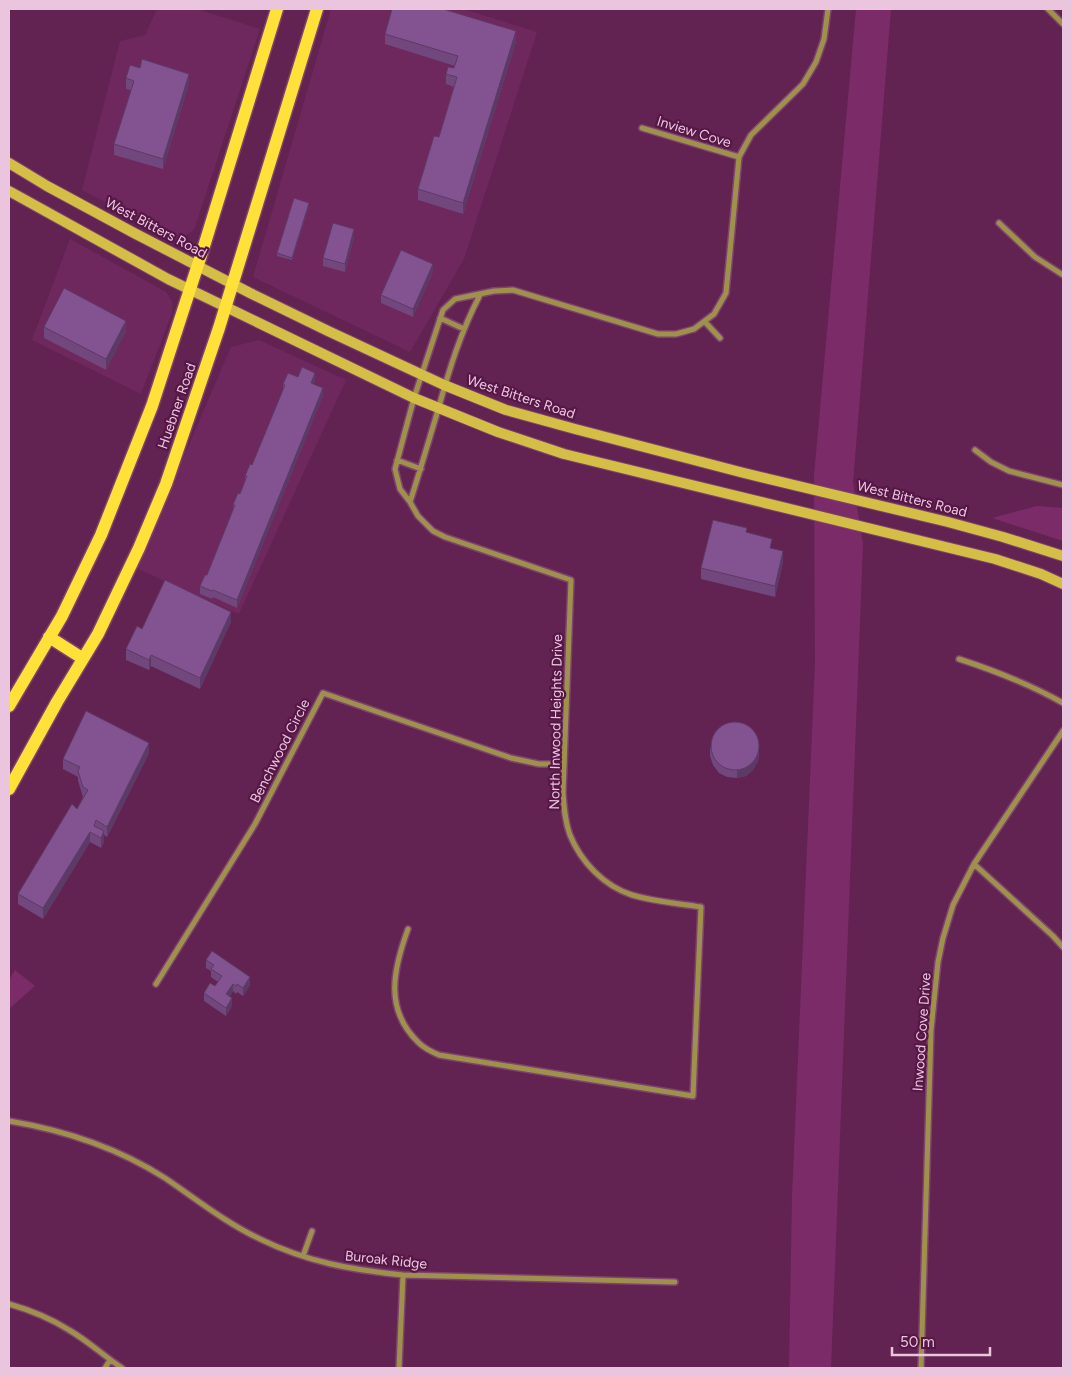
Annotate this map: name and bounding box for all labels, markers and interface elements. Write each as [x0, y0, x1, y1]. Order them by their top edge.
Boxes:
street label: Inview Cove [655, 113, 733, 151]
street label: West Bitters Road [102, 194, 210, 262]
street label: Huebner Road [154, 361, 200, 451]
street label: West Bitters Road [465, 371, 577, 423]
street label: West Bitters Road [855, 477, 969, 521]
street label: North Inwood Heights Drive [546, 634, 566, 810]
street label: Benchwood Circle [246, 696, 314, 806]
street label: Inwood Cove Drive [909, 972, 935, 1092]
street label: Buroak Ridge [344, 1247, 428, 1273]
scale bar [892, 1324, 990, 1356]
text: 50 m [900, 1333, 935, 1351]

